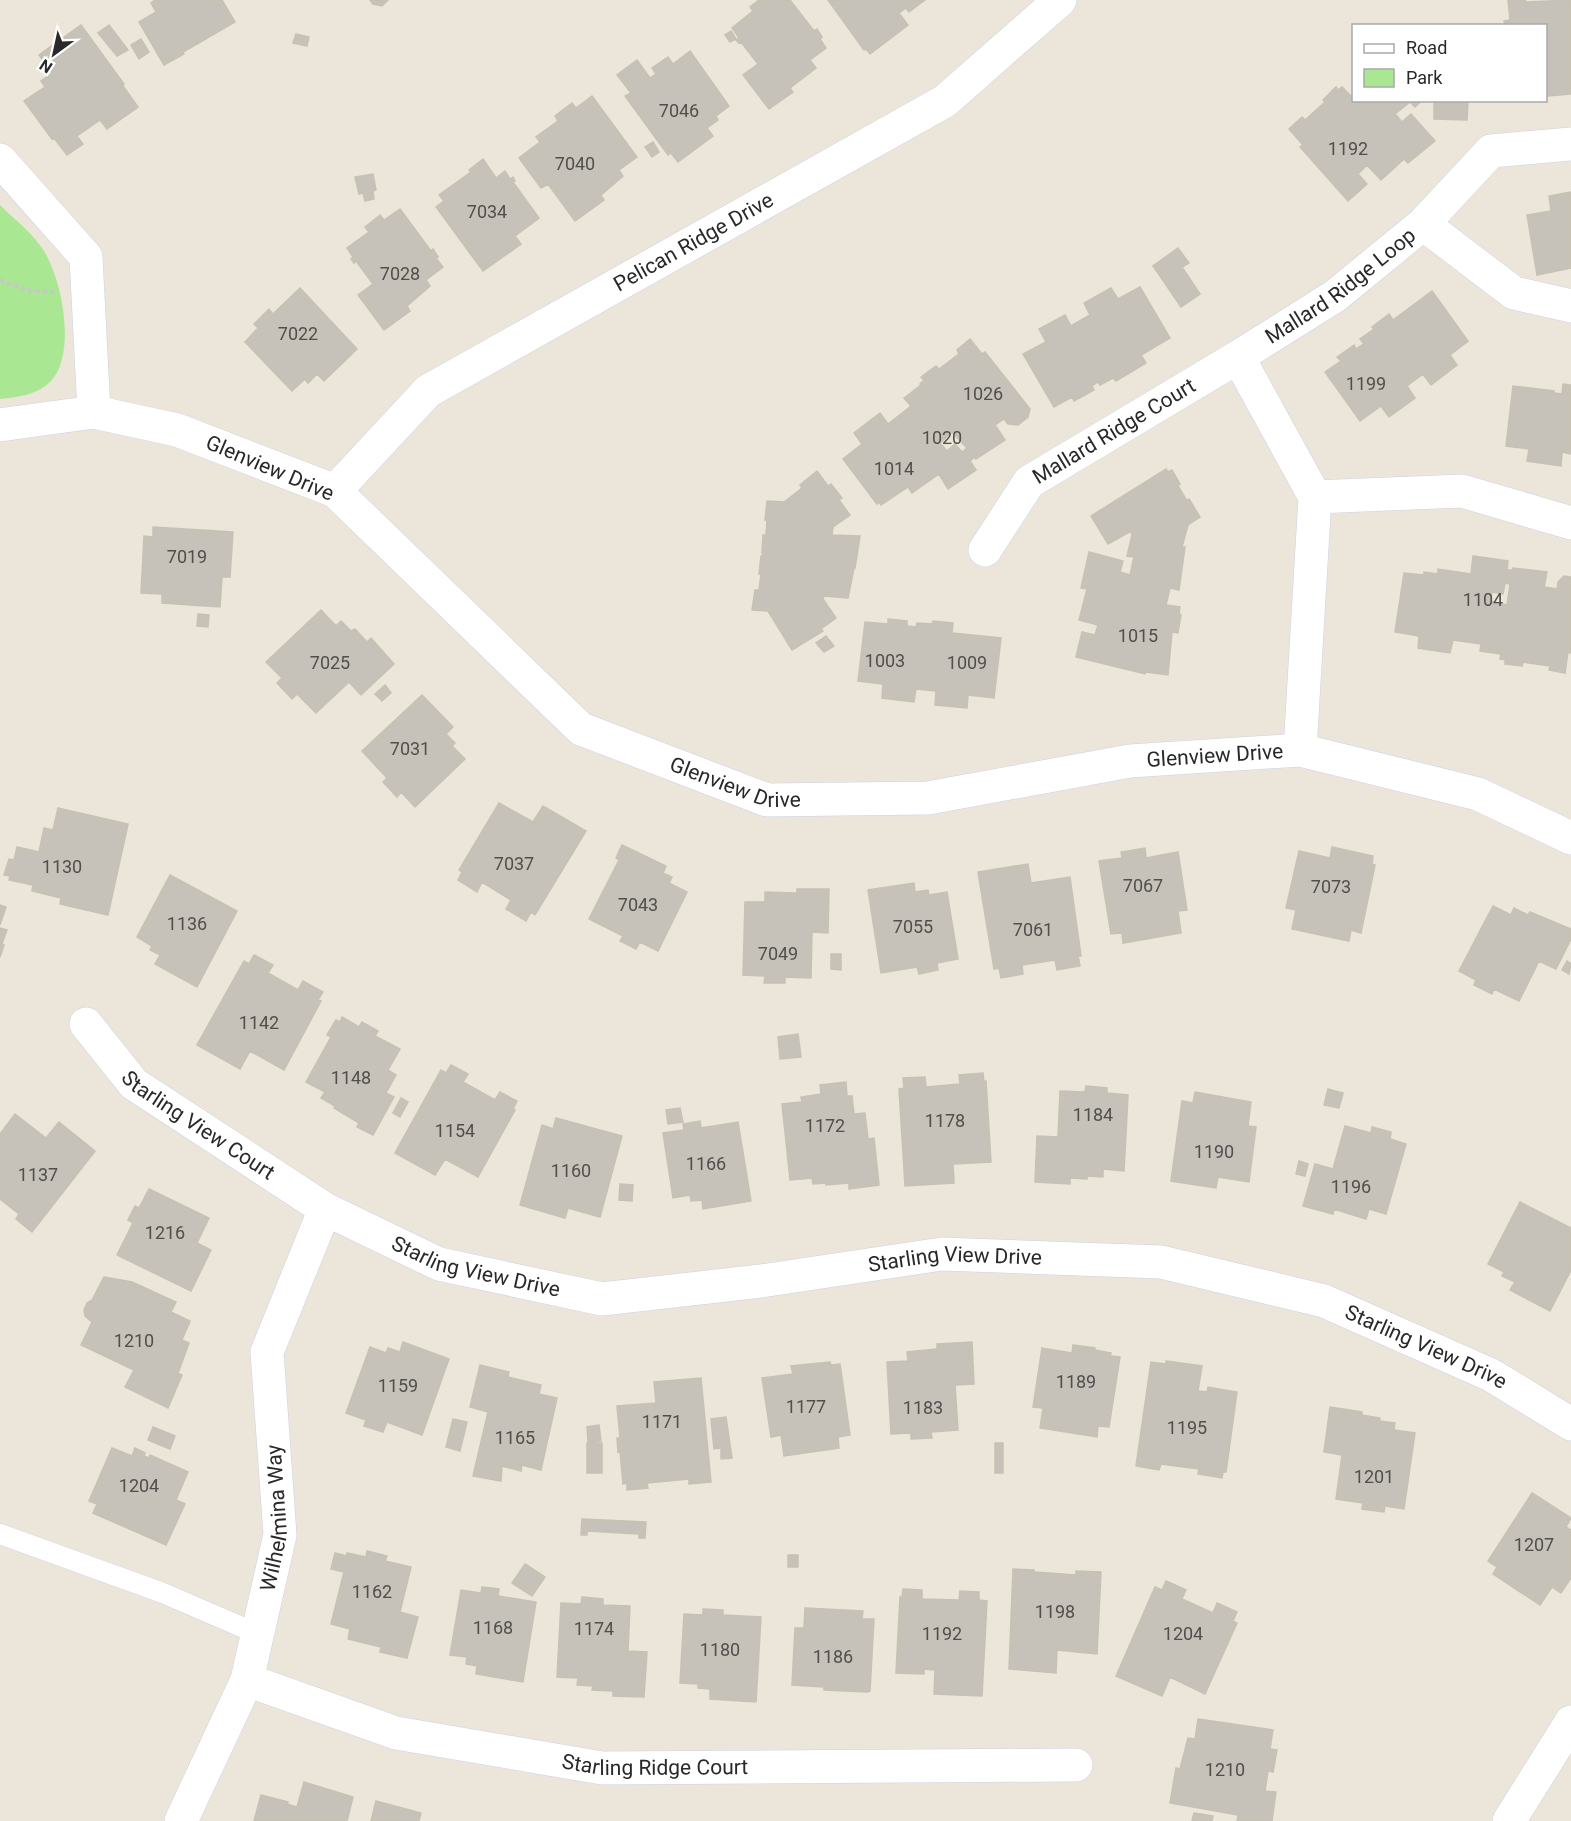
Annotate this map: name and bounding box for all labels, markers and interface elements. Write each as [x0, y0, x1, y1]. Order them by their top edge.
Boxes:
north arrow [24, 24, 84, 84]
legend [1352, 24, 1547, 102]
text: Road [1406, 37, 1447, 58]
text: N [36, 55, 56, 77]
text: Park [1406, 67, 1443, 88]
house number: 7046 [659, 100, 699, 121]
house number: 1192 [1328, 138, 1368, 159]
house number: 7040 [555, 153, 595, 174]
street label: Pelican Ridge Drive [610, 188, 777, 296]
house number: 7034 [467, 201, 507, 222]
street label: Mallard Ridge Loop [1261, 223, 1420, 349]
house number: 7028 [380, 263, 420, 284]
house number: 7022 [278, 323, 318, 344]
street label: Mallard Ridge Court [1028, 373, 1200, 489]
house number: 1199 [1346, 373, 1386, 394]
house number: 1026 [963, 383, 1003, 404]
house number: 1020 [922, 427, 962, 448]
street label: Glenview Drive [202, 430, 338, 506]
house number: 1014 [874, 458, 914, 479]
house number: 7019 [167, 546, 207, 567]
house number: 1104 [1463, 589, 1503, 610]
house number: 1015 [1118, 625, 1158, 646]
house number: 1003 [865, 650, 905, 671]
house number: 7025 [310, 652, 350, 673]
house number: 1009 [947, 652, 987, 673]
house number: 7031 [390, 738, 430, 759]
street label: Glenview Drive [1146, 739, 1284, 772]
street label: Glenview Drive [667, 752, 801, 812]
house number: 7037 [494, 853, 534, 874]
house number: 1130 [42, 856, 82, 877]
house number: 7067 [1123, 875, 1163, 896]
house number: 7073 [1311, 876, 1351, 897]
house number: 7043 [618, 894, 658, 915]
house number: 1136 [167, 913, 207, 934]
house number: 7055 [893, 916, 933, 937]
house number: 7061 [1013, 919, 1053, 940]
house number: 7049 [758, 943, 798, 964]
house number: 1142 [239, 1012, 279, 1033]
street label: Starling View Court [116, 1066, 279, 1185]
house number: 1148 [331, 1067, 371, 1088]
house number: 1184 [1073, 1104, 1113, 1125]
house number: 1178 [925, 1110, 965, 1131]
house number: 1172 [805, 1115, 845, 1136]
house number: 1154 [435, 1120, 475, 1141]
house number: 1190 [1194, 1141, 1234, 1162]
house number: 1166 [686, 1153, 726, 1174]
house number: 1160 [551, 1160, 591, 1181]
house number: 1137 [18, 1164, 58, 1185]
house number: 1196 [1331, 1176, 1371, 1197]
house number: 1216 [145, 1222, 185, 1243]
street label: Starling View Drive [388, 1231, 562, 1302]
street label: Starling View Drive [866, 1242, 1042, 1277]
street label: Starling View Drive [1342, 1300, 1511, 1394]
house number: 1210 [114, 1330, 154, 1351]
house number: 1189 [1056, 1371, 1096, 1392]
house number: 1159 [378, 1375, 418, 1396]
house number: 1177 [786, 1396, 826, 1417]
house number: 1183 [903, 1397, 943, 1418]
house number: 1171 [642, 1411, 682, 1432]
house number: 1195 [1167, 1417, 1207, 1438]
house number: 1165 [495, 1427, 535, 1448]
street label: Wilhelmina Way [256, 1444, 292, 1594]
house number: 1201 [1354, 1466, 1394, 1487]
house number: 1204 [119, 1475, 159, 1496]
house number: 1207 [1514, 1534, 1554, 1555]
house number: 1162 [352, 1581, 392, 1602]
house number: 1198 [1035, 1601, 1075, 1622]
house number: 1168 [473, 1617, 513, 1638]
house number: 1174 [574, 1618, 614, 1639]
house number: 1192 [922, 1623, 962, 1644]
house number: 1204 [1163, 1623, 1203, 1644]
house number: 1180 [700, 1639, 740, 1660]
house number: 1186 [813, 1646, 853, 1667]
street label: Starling Ridge Court [560, 1749, 748, 1780]
house number: 1210 [1205, 1759, 1245, 1780]

